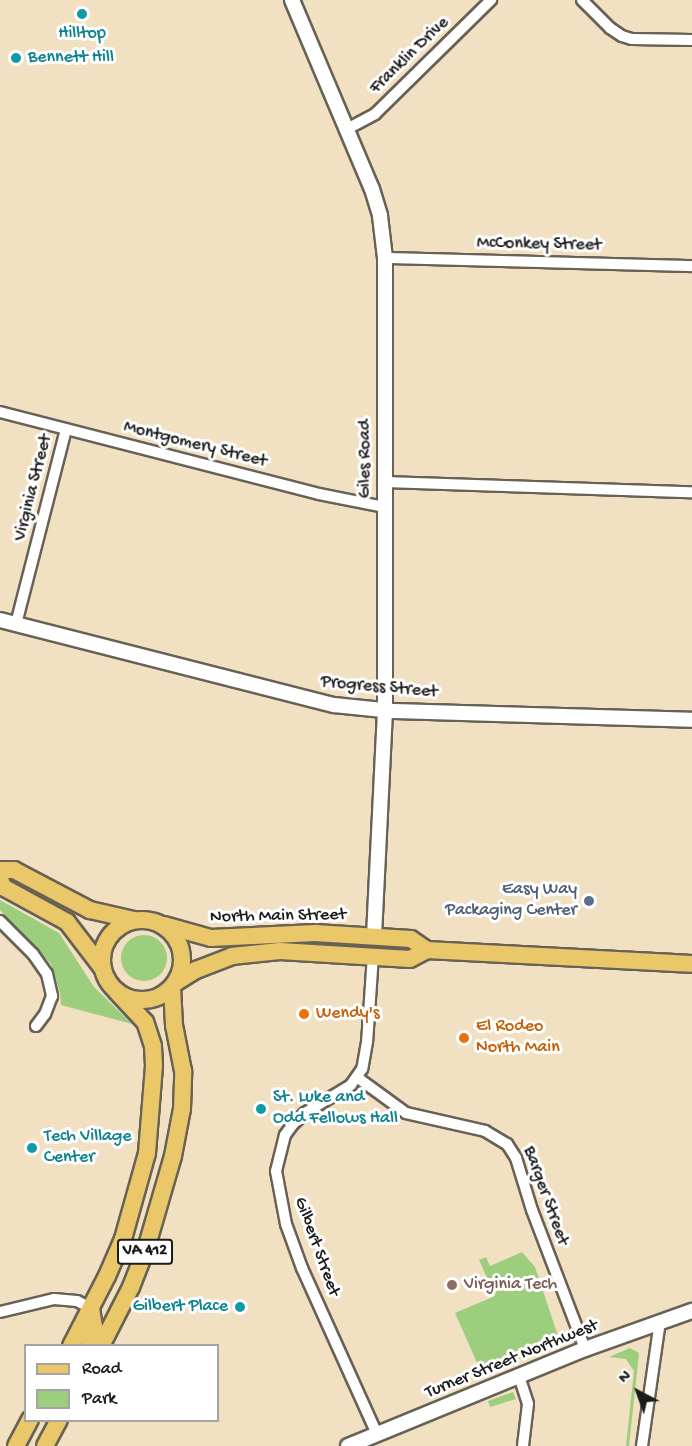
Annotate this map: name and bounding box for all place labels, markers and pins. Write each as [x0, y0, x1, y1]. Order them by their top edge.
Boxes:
marker: Hilltop [75, 7, 89, 21]
place label: Hilltop [58, 23, 106, 45]
place label: Bennett Hill [28, 47, 114, 69]
marker: Bennett Hill [9, 51, 23, 65]
place label: Easy Way Packaging Center [445, 880, 577, 922]
marker: Easy Way Packaging Center [582, 894, 596, 908]
place label: Wendy's [316, 1003, 380, 1025]
marker: Wendy's [297, 1007, 311, 1021]
place label: El Rodeo North Main [476, 1017, 560, 1060]
marker: El Rodeo North Main [457, 1031, 471, 1045]
place label: St. Luke and Odd Fellows Hall [273, 1088, 398, 1130]
marker: St. Luke and Odd Fellows Hall [254, 1102, 268, 1116]
place label: Tech Village Center [44, 1127, 132, 1170]
marker: Tech Village Center [25, 1141, 39, 1155]
place label: Virginia Tech [464, 1274, 557, 1296]
marker: Virginia Tech [445, 1278, 459, 1292]
place label: Gilbert Place [133, 1296, 228, 1318]
marker: Gilbert Place [233, 1300, 247, 1314]

